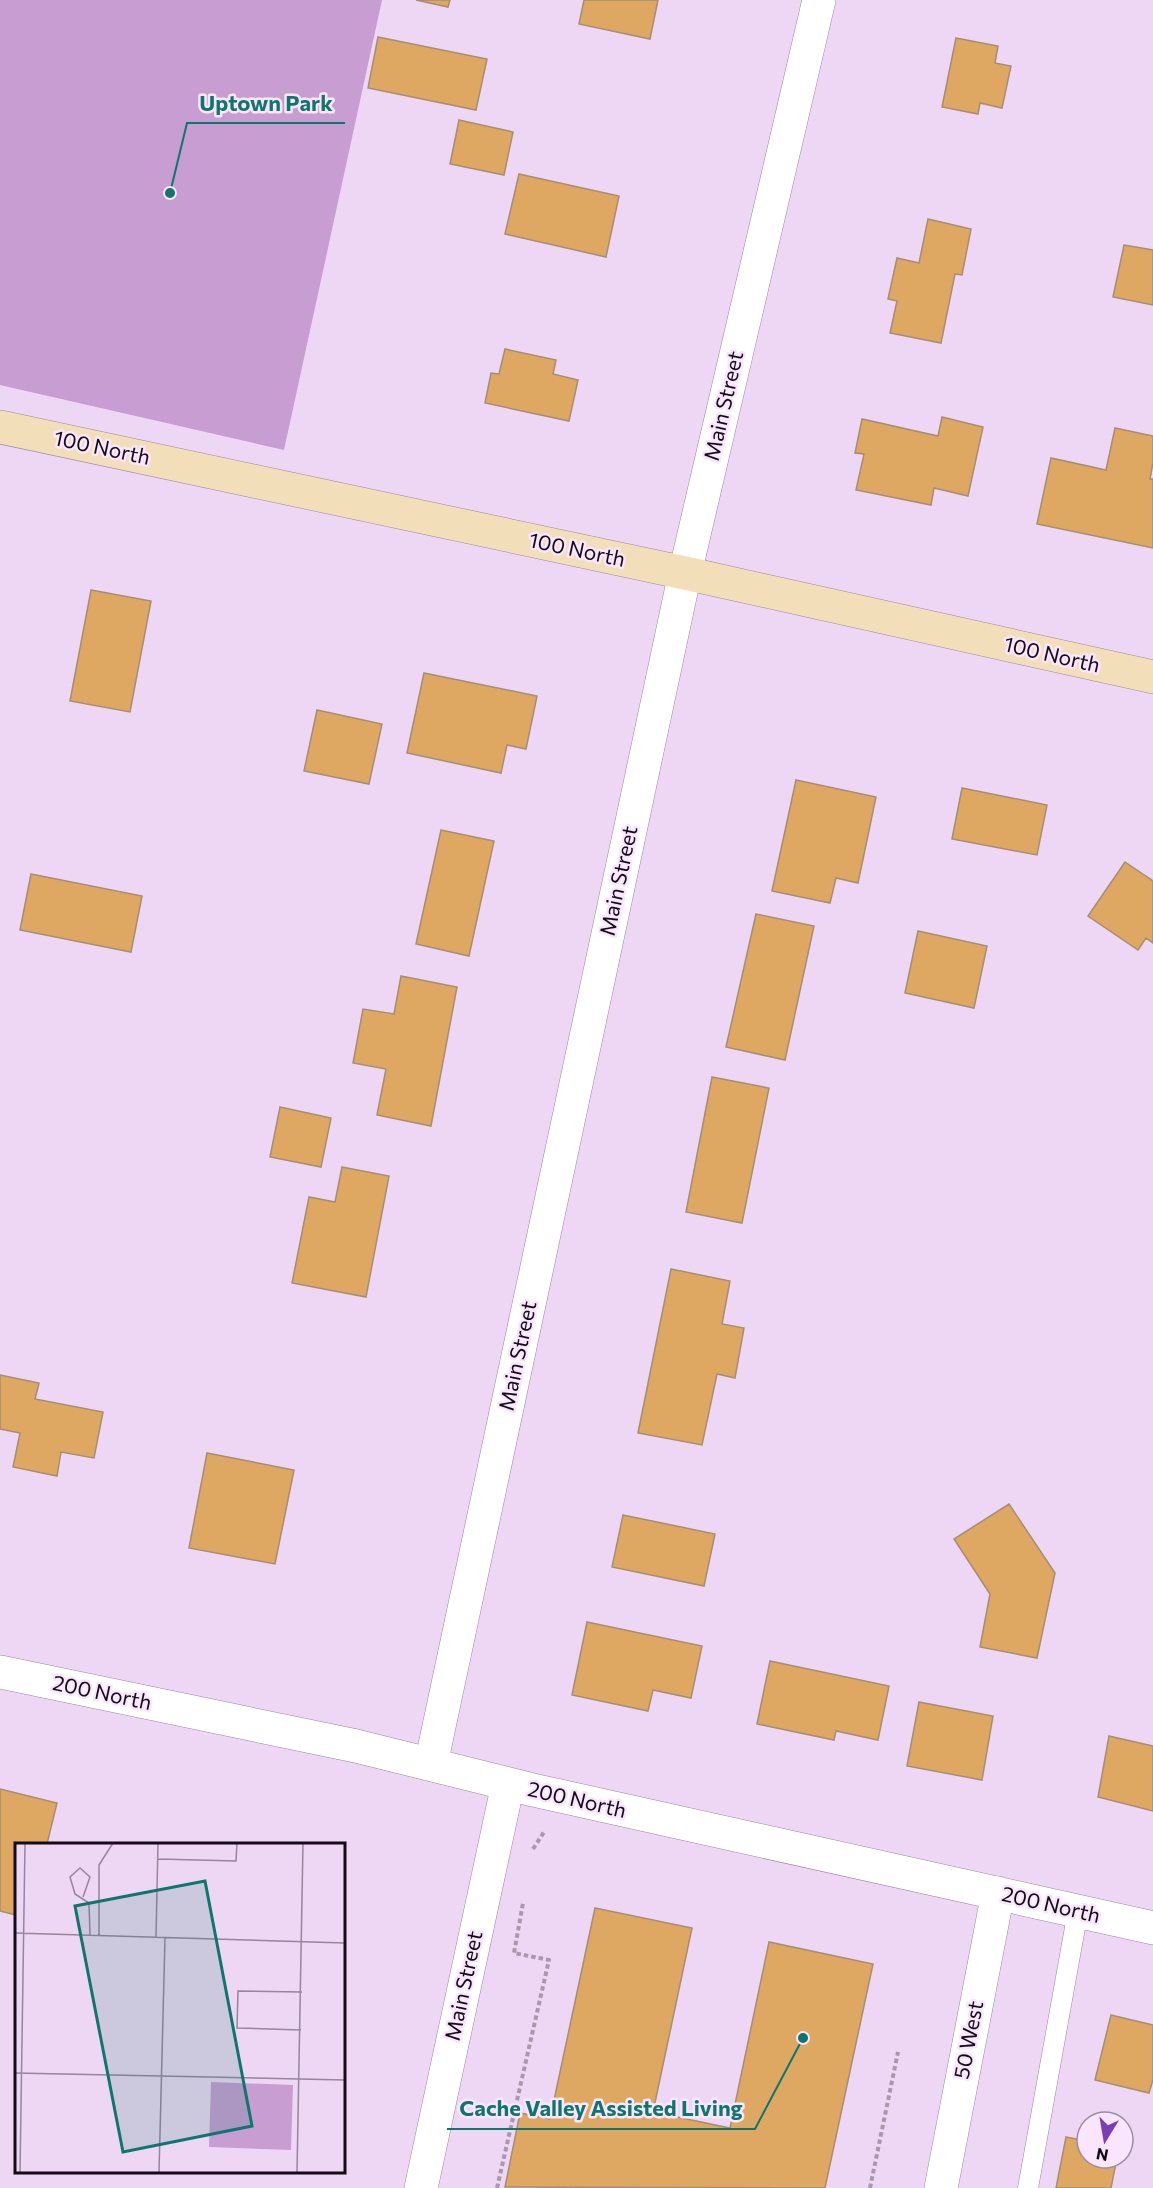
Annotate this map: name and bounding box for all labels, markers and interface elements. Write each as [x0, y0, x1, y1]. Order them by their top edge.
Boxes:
callout: Uptown Park [187, 83, 345, 123]
text: Uptown Park [199, 89, 333, 116]
street label: Main Street [698, 348, 747, 463]
street label: 100 North [52, 424, 153, 469]
street label: 100 North [527, 526, 628, 571]
street label: 100 North [1002, 630, 1103, 677]
street label: Main Street [594, 823, 641, 938]
street label: Main Street [493, 1298, 540, 1413]
street label: 200 North [51, 1669, 154, 1714]
street label: 200 North [526, 1775, 629, 1822]
inset map [15, 1843, 345, 2173]
street label: 200 North [1000, 1880, 1103, 1927]
street label: Main Street [439, 1928, 486, 2043]
street label: 50 West [948, 1999, 987, 2081]
callout: Cache Valley Assisted Living [447, 2089, 755, 2129]
text: Cache Valley Assisted Living [459, 2094, 743, 2121]
north arrow [1075, 2110, 1135, 2170]
text: N [1094, 2145, 1110, 2166]

